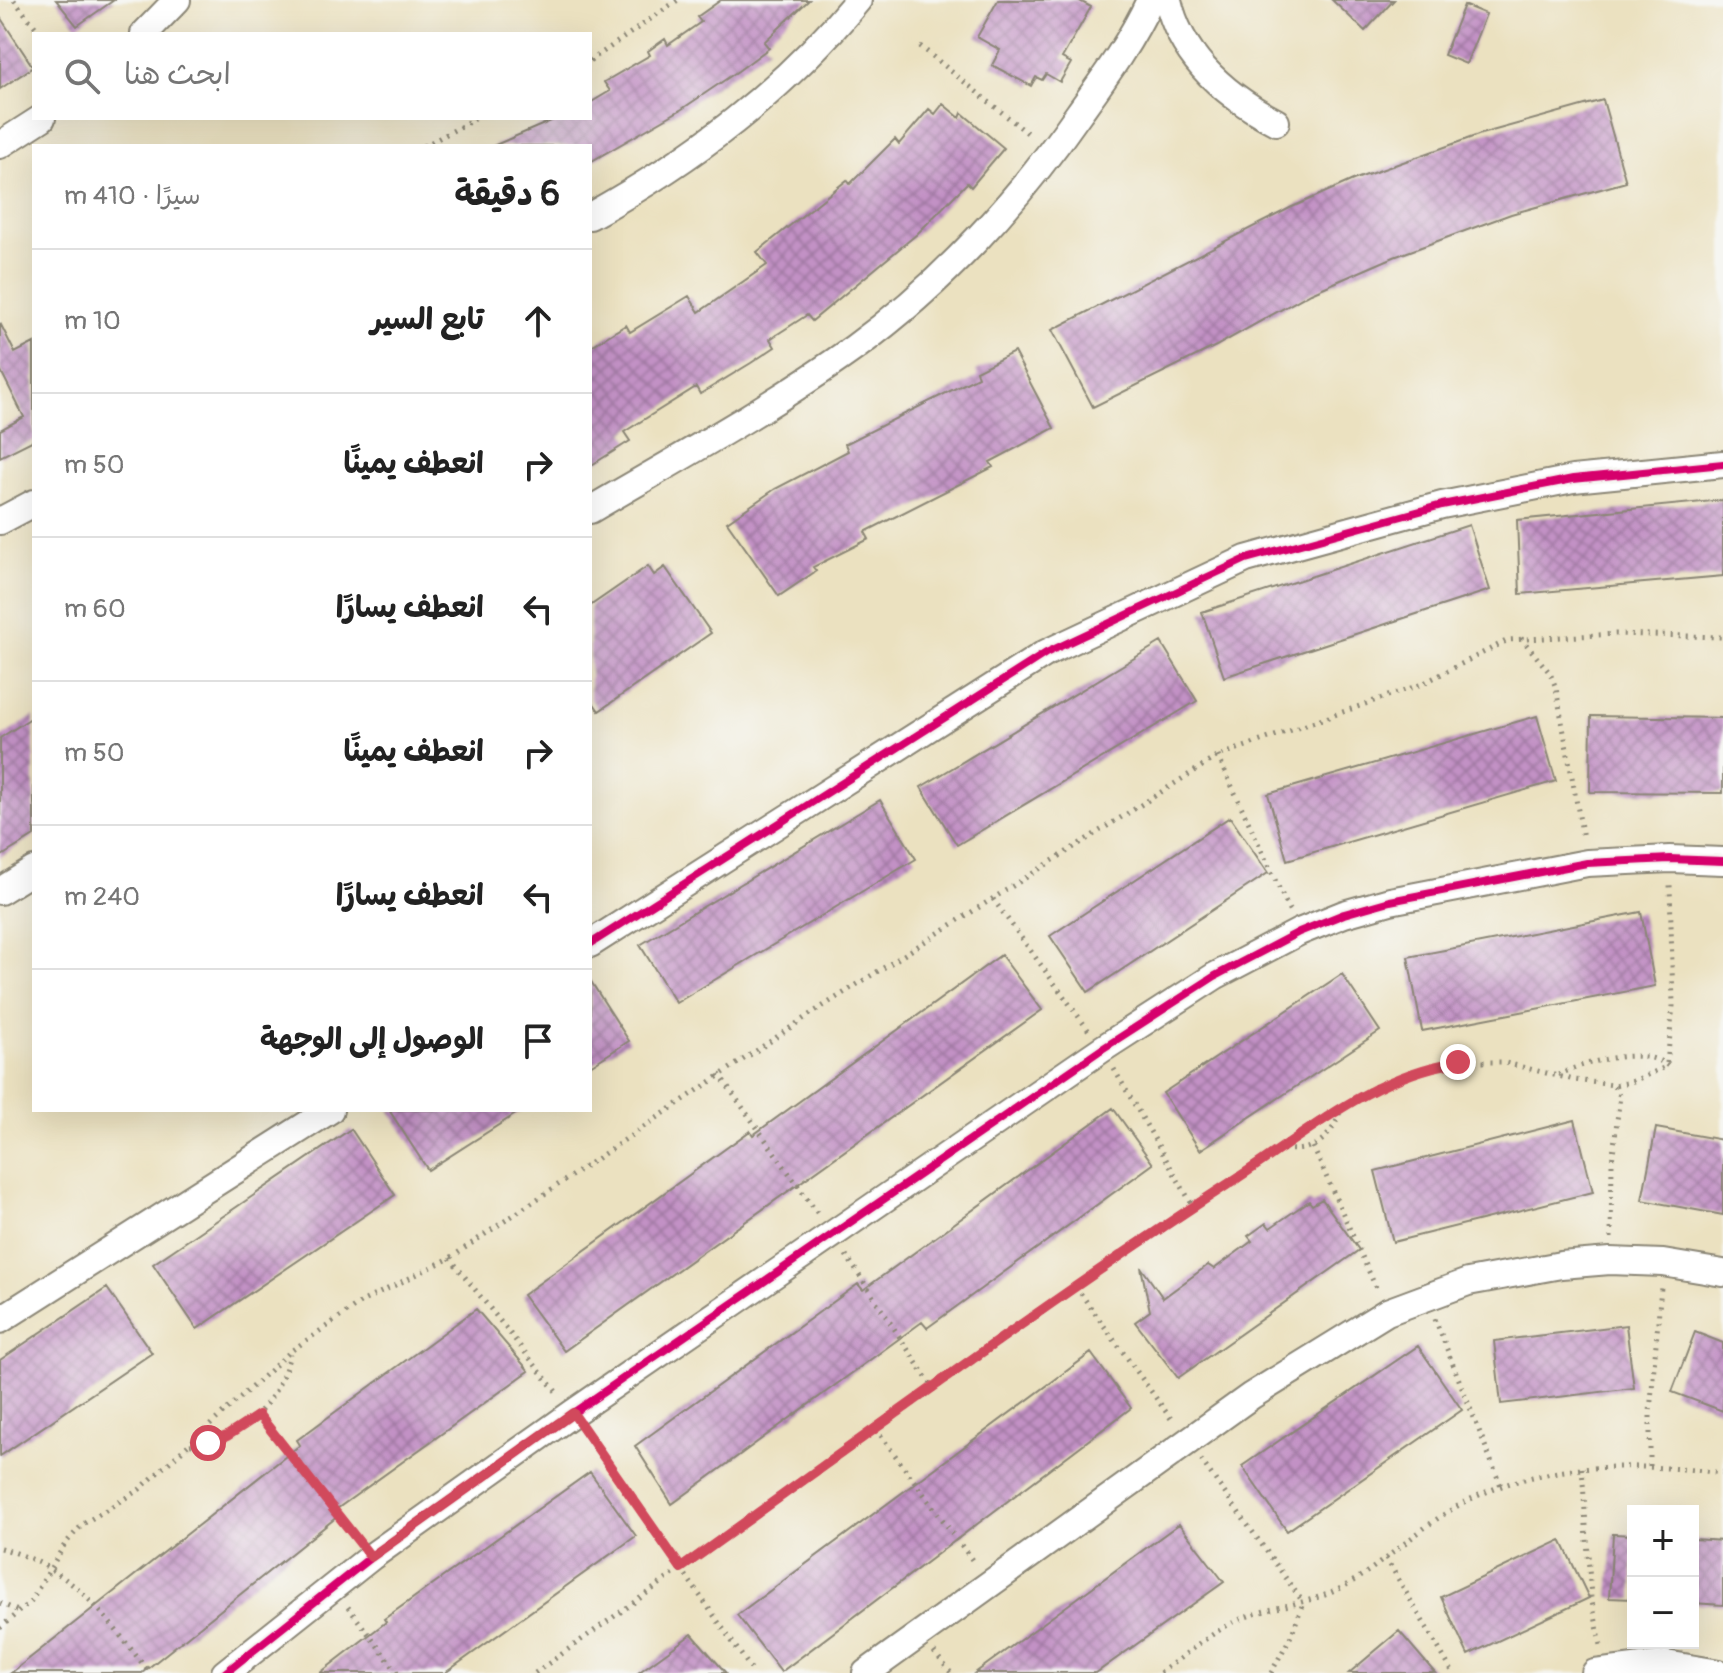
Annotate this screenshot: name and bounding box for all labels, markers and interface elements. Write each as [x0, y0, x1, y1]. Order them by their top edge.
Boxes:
search box [32, 32, 592, 120]
icon: search [60, 54, 104, 98]
text: ابحث هنا [124, 56, 231, 93]
text: 6 دقيقة [454, 173, 560, 216]
text: سيرًا · 410 m [64, 180, 201, 212]
icon: ahead [516, 299, 560, 343]
text: تابع السير [371, 301, 484, 338]
text: 10 m [64, 305, 121, 337]
icon: right [516, 443, 560, 487]
text: انعطف يمينًا [344, 445, 484, 482]
text: 50 m [64, 449, 125, 481]
icon: left [516, 587, 560, 631]
text: انعطف يسارًا [336, 589, 484, 626]
text: 60 m [64, 593, 126, 625]
icon: right [516, 731, 560, 775]
text: انعطف يمينًا [344, 733, 484, 770]
text: 50 m [64, 737, 125, 769]
icon: left [516, 875, 560, 919]
text: انعطف يسارًا [336, 877, 484, 914]
text: 240 m [64, 881, 140, 913]
icon: arrive [516, 1019, 560, 1063]
text: الوصول إلى الوجهة [260, 1021, 484, 1058]
route end [1440, 1044, 1476, 1080]
route start [190, 1425, 226, 1461]
map controls [1627, 1505, 1699, 1649]
button: + [1627, 1505, 1699, 1577]
button: − [1627, 1577, 1699, 1649]

